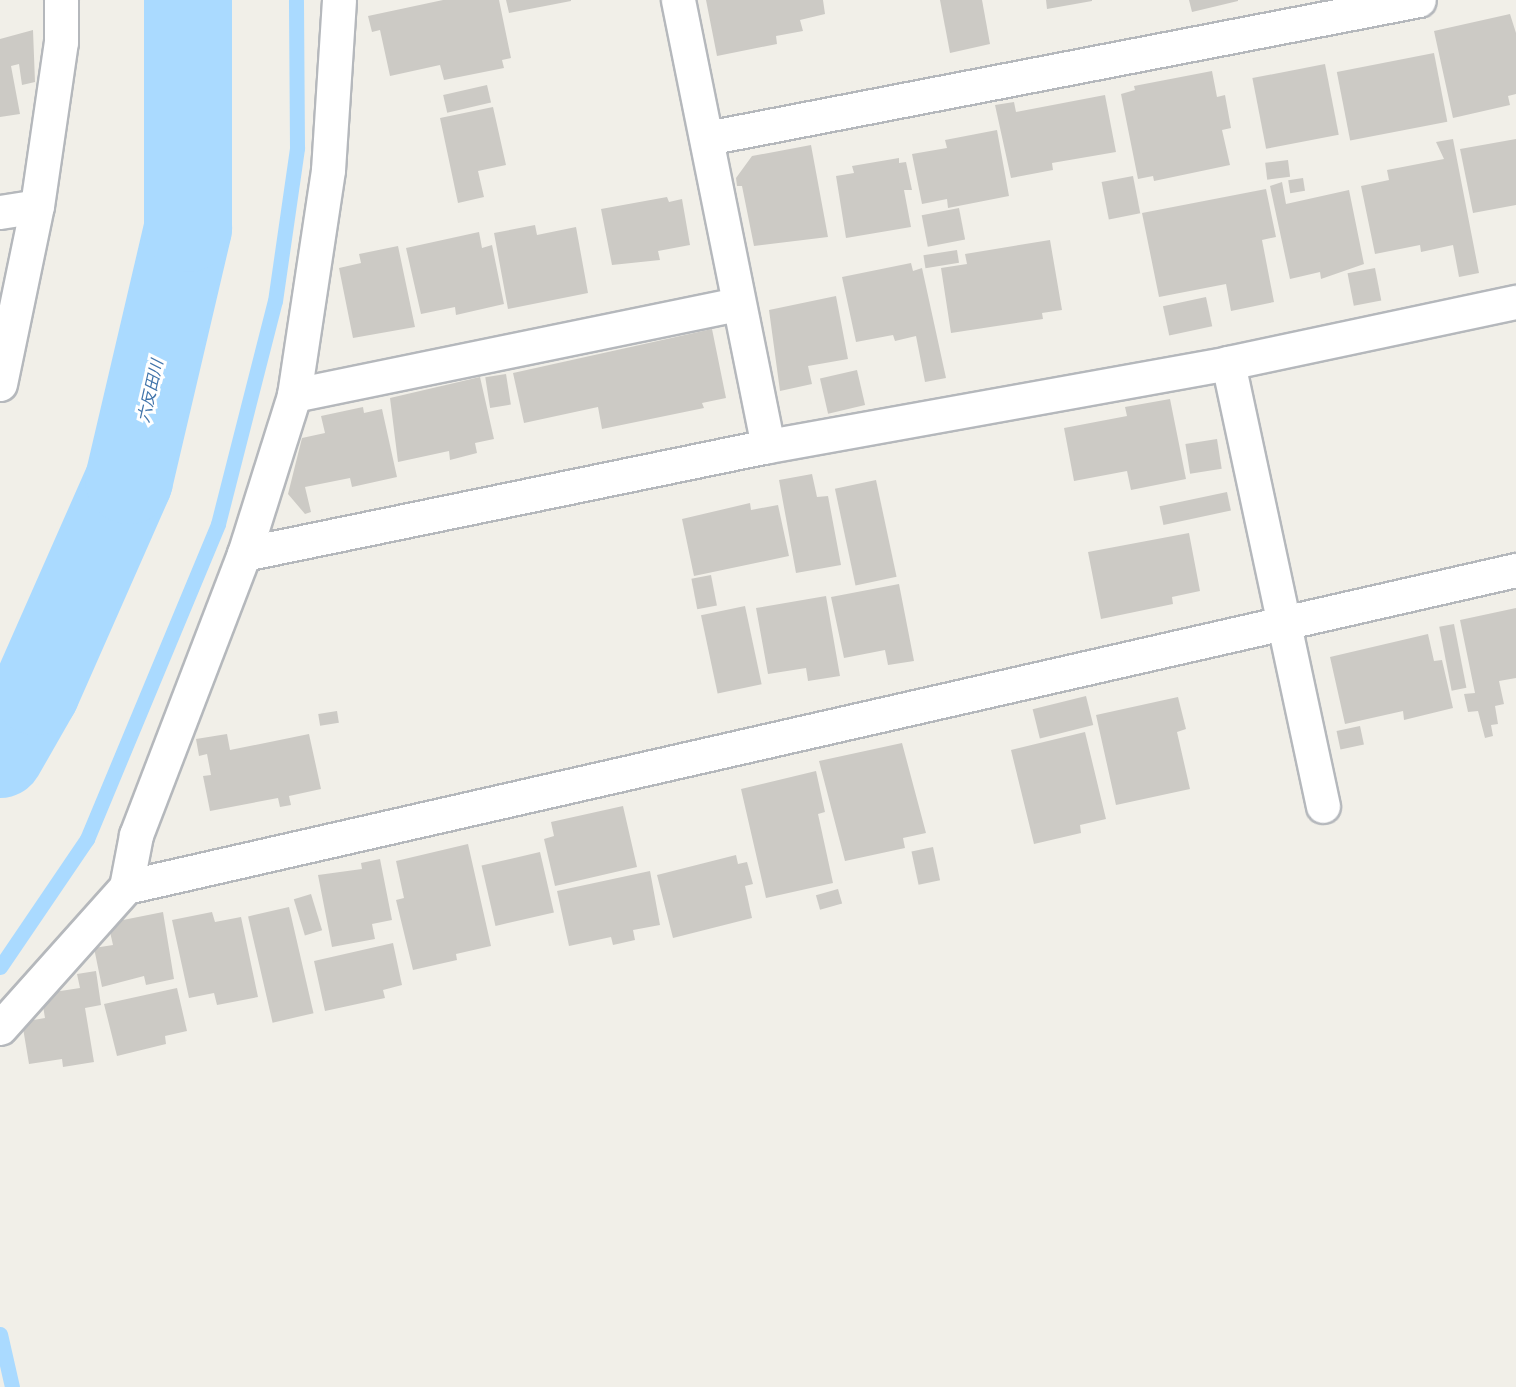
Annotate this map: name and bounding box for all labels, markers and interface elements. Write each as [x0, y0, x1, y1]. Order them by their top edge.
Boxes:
water label: 六反田川 [133, 358, 167, 424]

